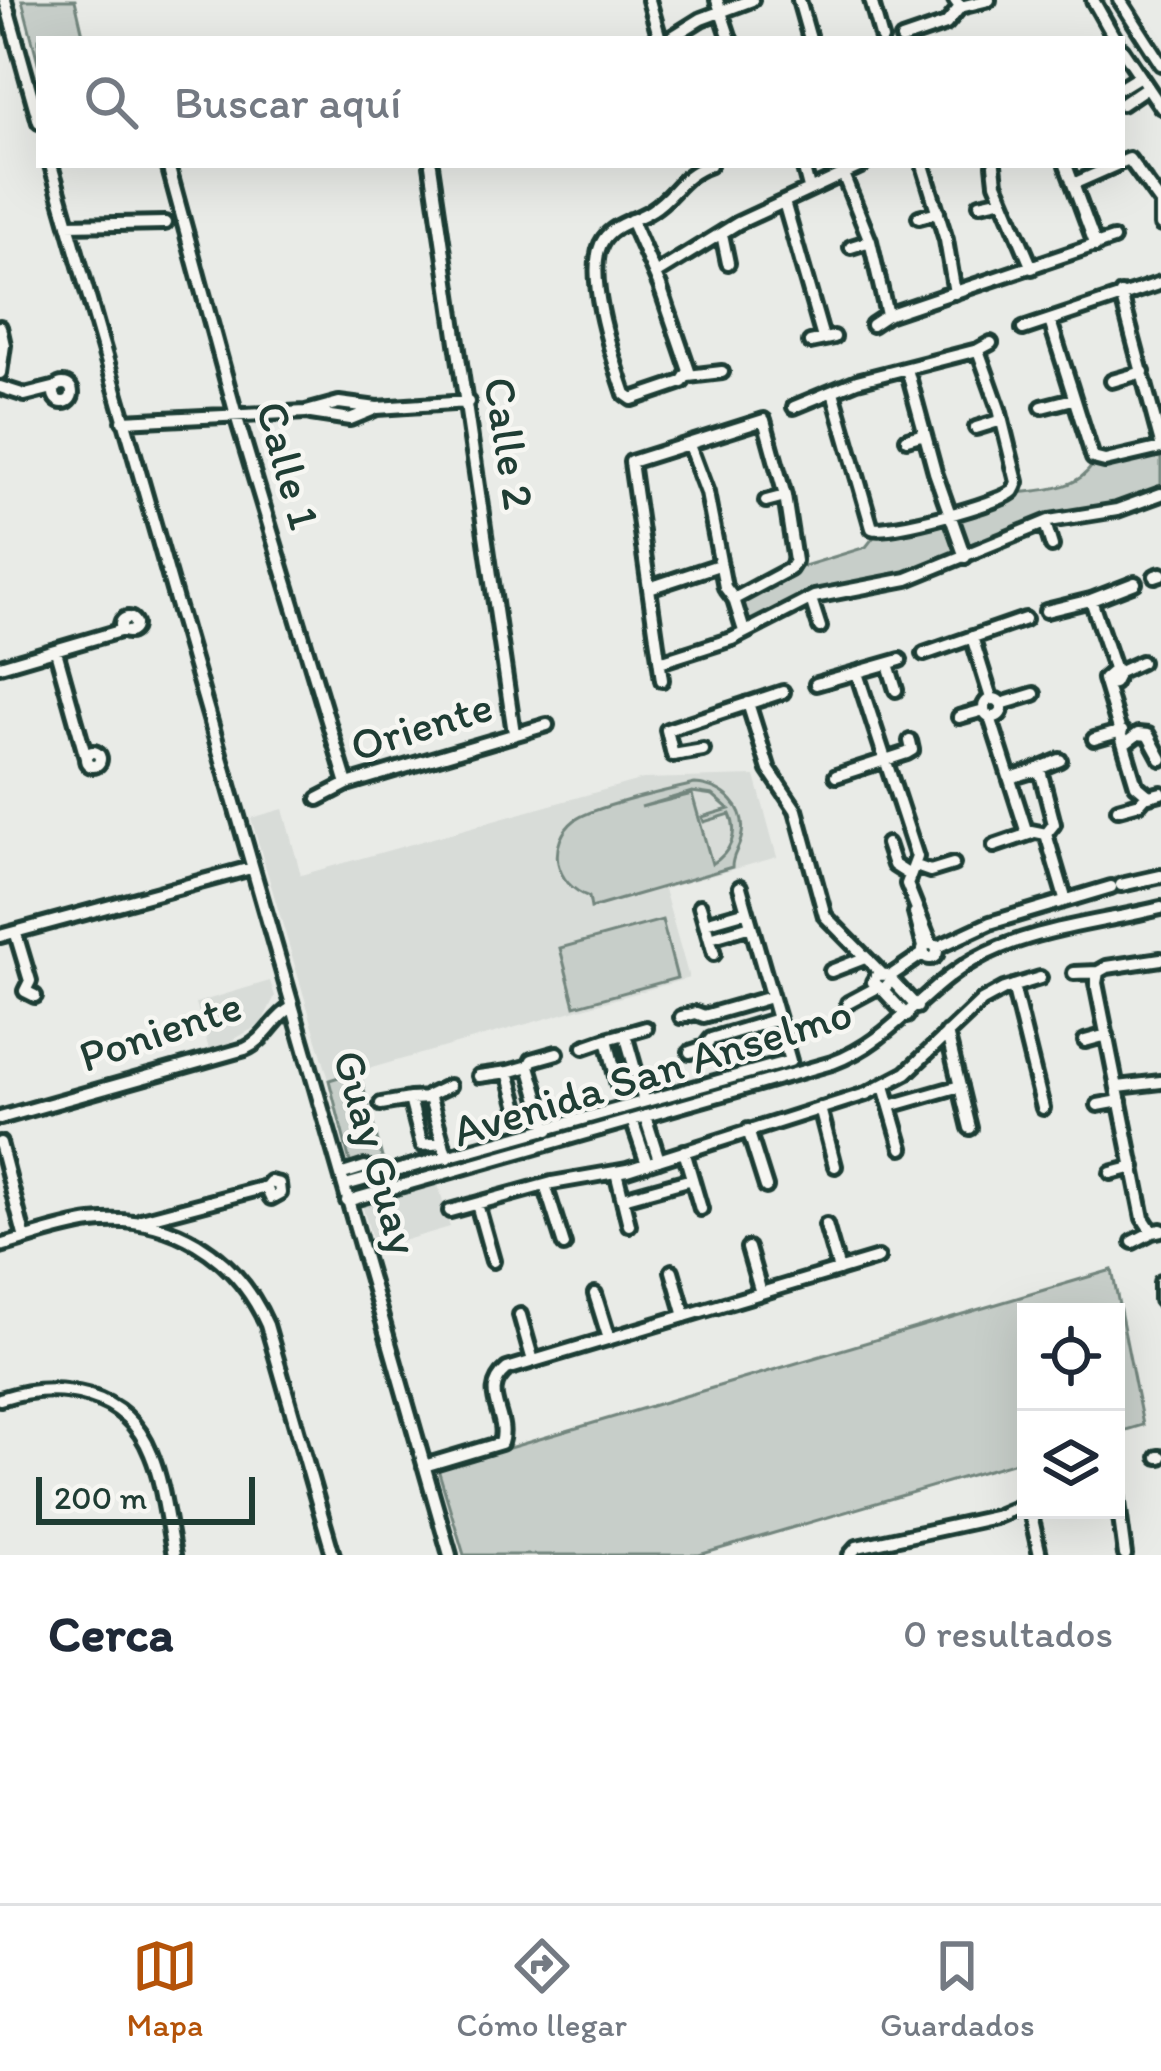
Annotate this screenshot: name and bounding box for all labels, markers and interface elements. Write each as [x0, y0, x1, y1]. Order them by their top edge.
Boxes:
search box [36, 36, 1125, 168]
icon: search [78, 69, 144, 135]
text: Buscar aquí [174, 75, 401, 129]
street label: Calle 2 [473, 373, 547, 513]
street label: Calle 1 [245, 395, 333, 535]
street label: Oriente [343, 678, 499, 772]
street label: Poniente [72, 977, 248, 1083]
street label: Avenida San Anselmo [446, 985, 858, 1157]
street label: Guay Guay [322, 1044, 432, 1260]
map controls [1017, 1303, 1125, 1519]
button: locate [1017, 1303, 1125, 1411]
button: layers [1017, 1411, 1125, 1519]
scale bar [36, 1471, 255, 1524]
text: 200 m [54, 1478, 147, 1517]
text: Cerca [48, 1603, 174, 1664]
text: 0 resultados [903, 1610, 1113, 1657]
tab: Mapa [126, 1933, 203, 2044]
tab: Cómo llegar [456, 1933, 627, 2044]
tab: Guardados [880, 1933, 1035, 2044]

